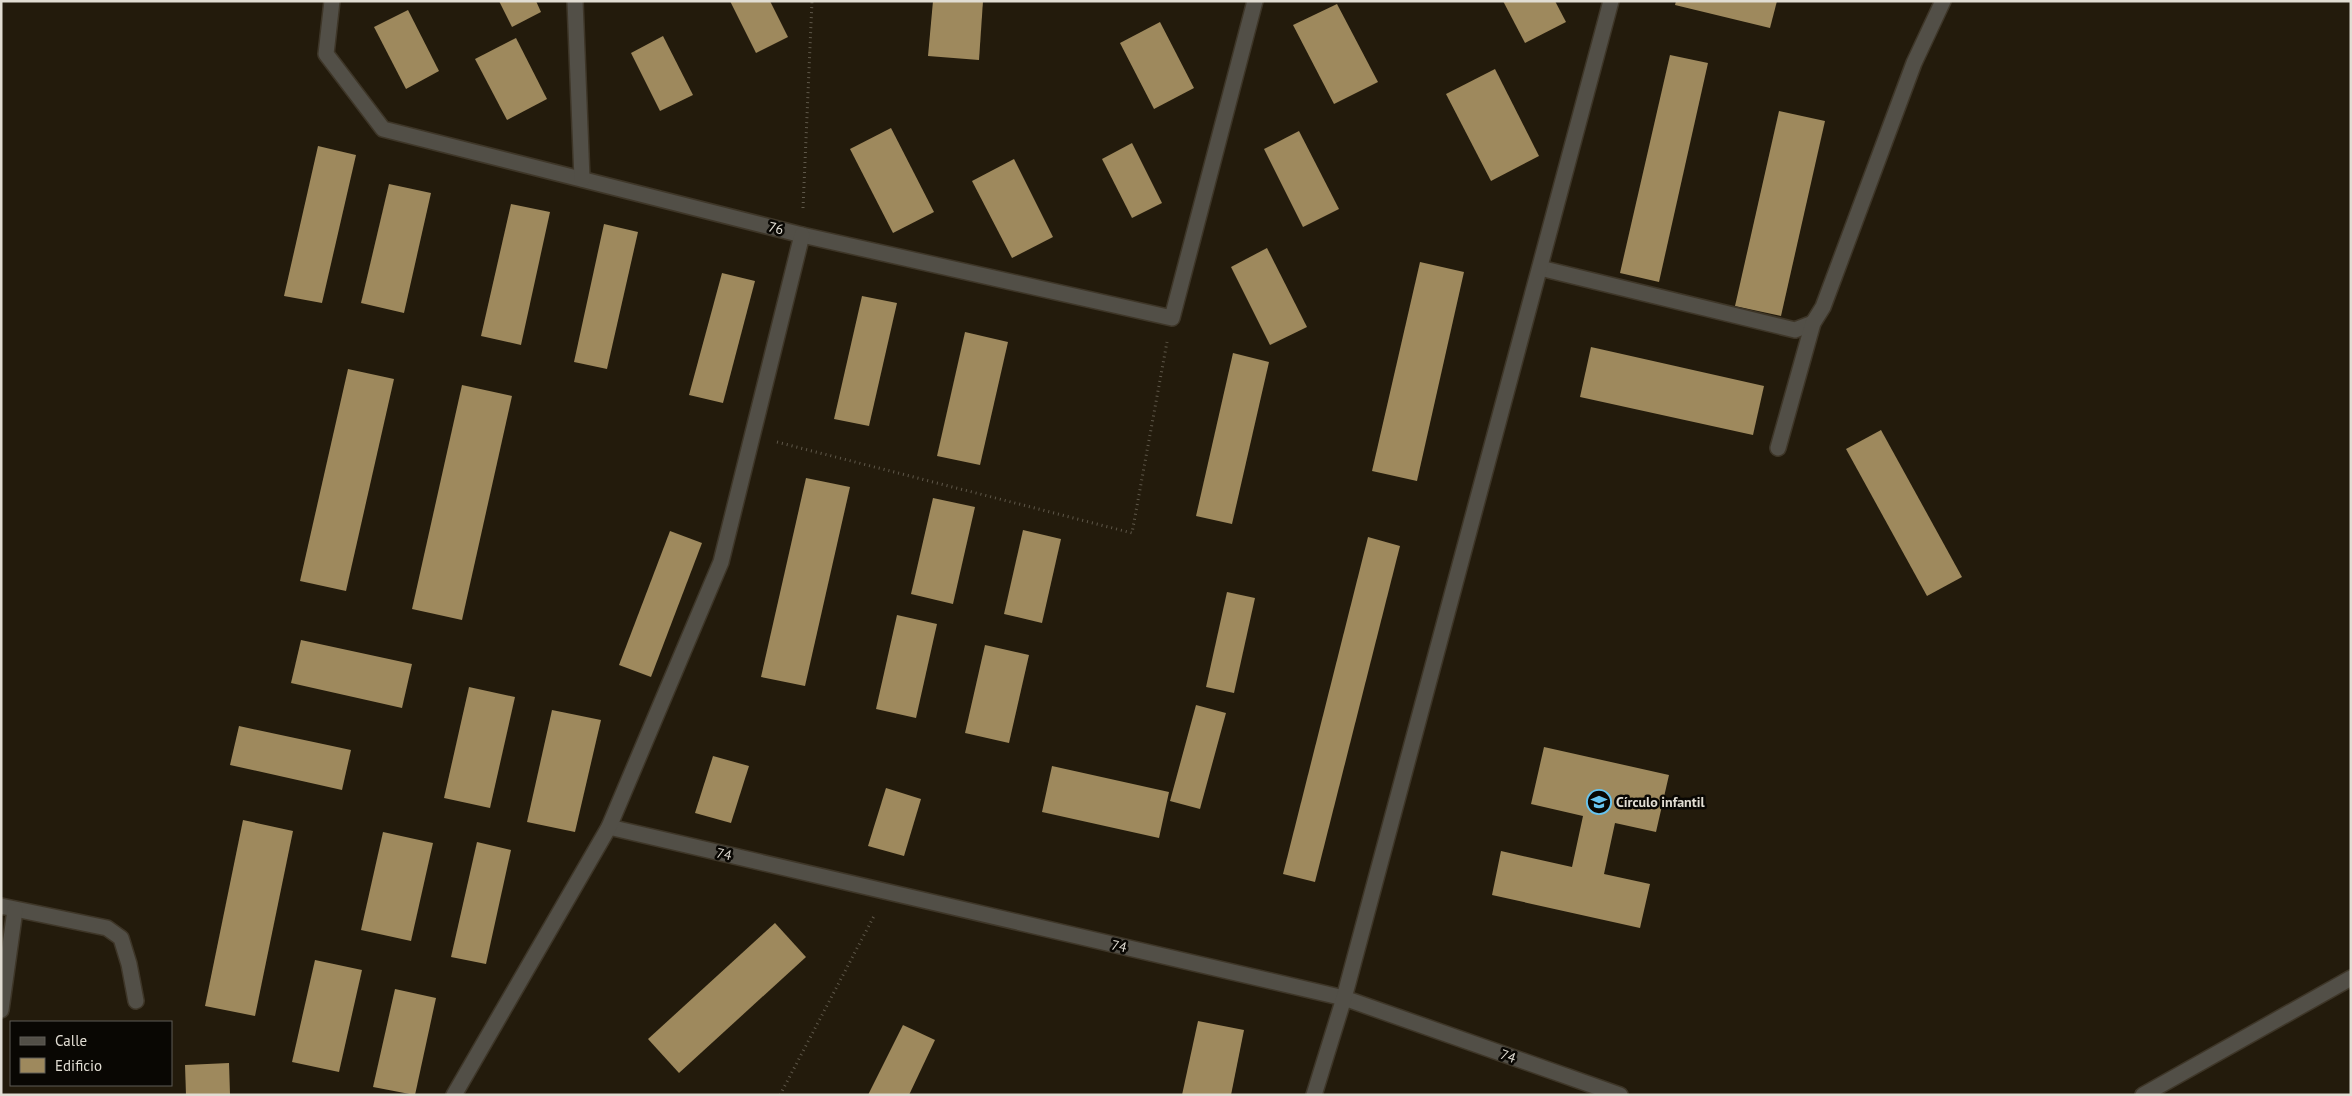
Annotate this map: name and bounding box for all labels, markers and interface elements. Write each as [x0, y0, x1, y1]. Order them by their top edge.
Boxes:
street label: 76 [766, 217, 786, 239]
school or university icon: Círculo infantil [1586, 789, 1612, 815]
place label: Círculo infantil [1616, 793, 1705, 811]
street label: 74 [715, 844, 734, 865]
street label: 74 [1110, 936, 1129, 957]
legend [10, 1021, 172, 1086]
text: Calle [55, 1031, 87, 1050]
street label: 74 [1498, 1045, 1518, 1067]
text: Edificio [55, 1056, 102, 1075]

